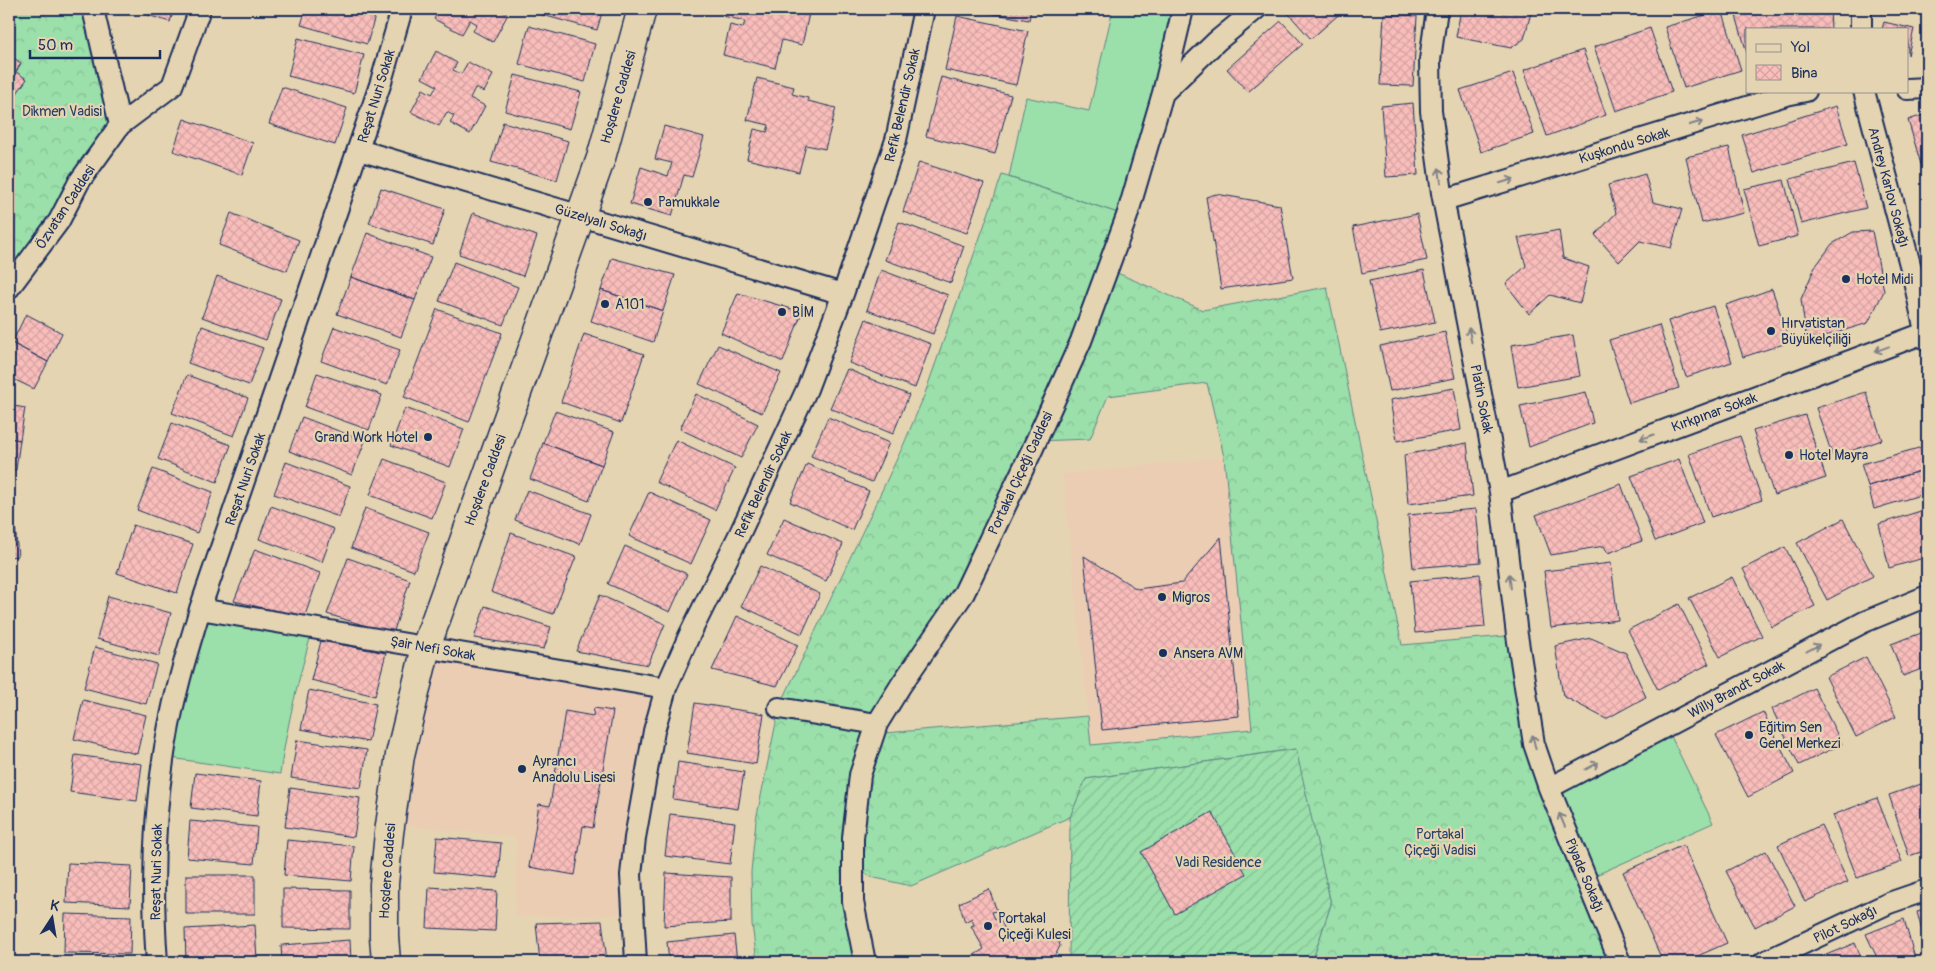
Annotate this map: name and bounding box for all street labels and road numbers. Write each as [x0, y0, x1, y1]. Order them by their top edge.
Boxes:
street label: Reşat Nuri Sokak [354, 47, 399, 145]
street label: Refik Belendir Sokak [881, 47, 924, 164]
street label: Hoşdere Caddesi [597, 48, 640, 146]
street label: Kuşkondu Sokak [1577, 124, 1672, 167]
street label: Andrey Karlov Sokağı [1864, 125, 1913, 249]
street label: Özvatan Caddesi [31, 161, 99, 252]
street label: Güzelyalı Sokağı [553, 200, 649, 245]
street label: Platin Sokak [1466, 363, 1497, 435]
street label: Kırkpınar Sokak [1669, 389, 1759, 436]
street label: Portakal Çiçeği Caddesi [984, 408, 1057, 538]
street label: Refik Belendir Sokak [731, 428, 796, 540]
street label: Reşat Nuri Sokak [222, 430, 269, 528]
street label: Hoşdere Caddesi [461, 432, 510, 528]
street label: Şair Nefi Sokak [389, 633, 477, 664]
street label: Willy Brandt Sokak [1685, 657, 1787, 722]
street label: Hoşdere Caddesi [376, 822, 399, 919]
street label: Reşat Nuri Sokak [147, 823, 166, 921]
street label: Piyade Sokağı [1561, 836, 1608, 915]
street label: Pilot Sokağı [1811, 902, 1880, 947]

